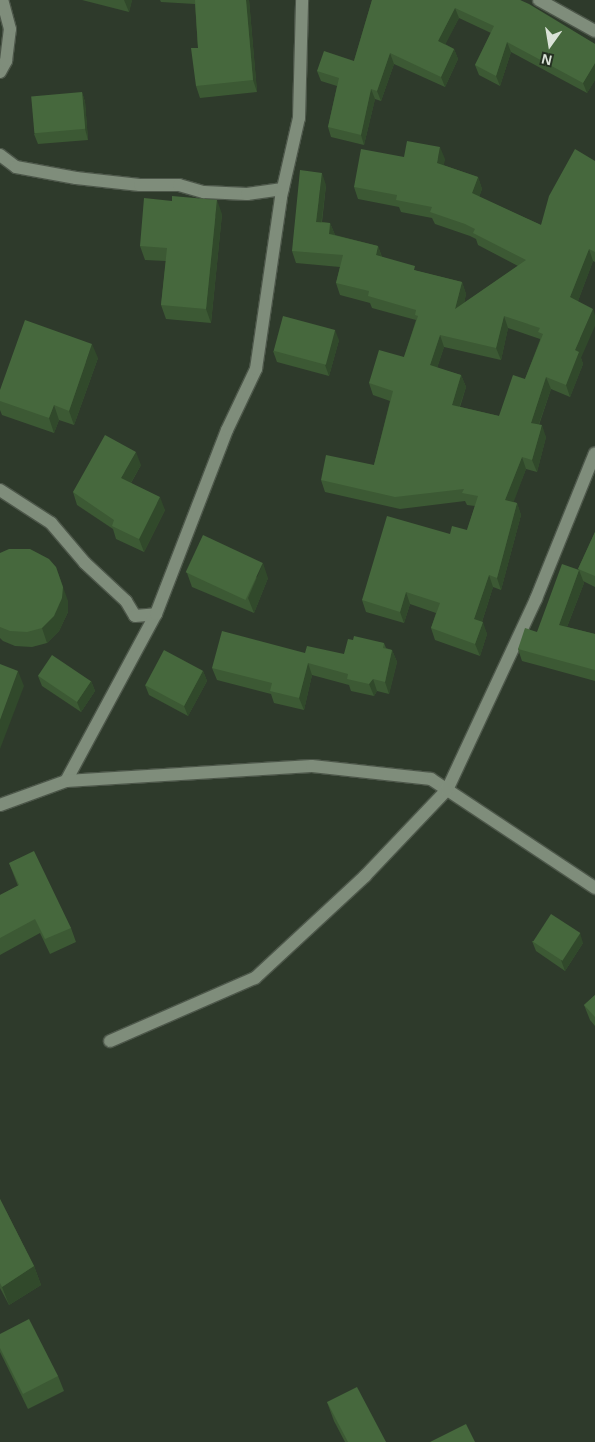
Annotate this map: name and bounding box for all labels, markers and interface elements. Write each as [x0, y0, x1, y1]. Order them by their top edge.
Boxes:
north arrow [525, 20, 575, 70]
text: N [540, 51, 553, 69]

